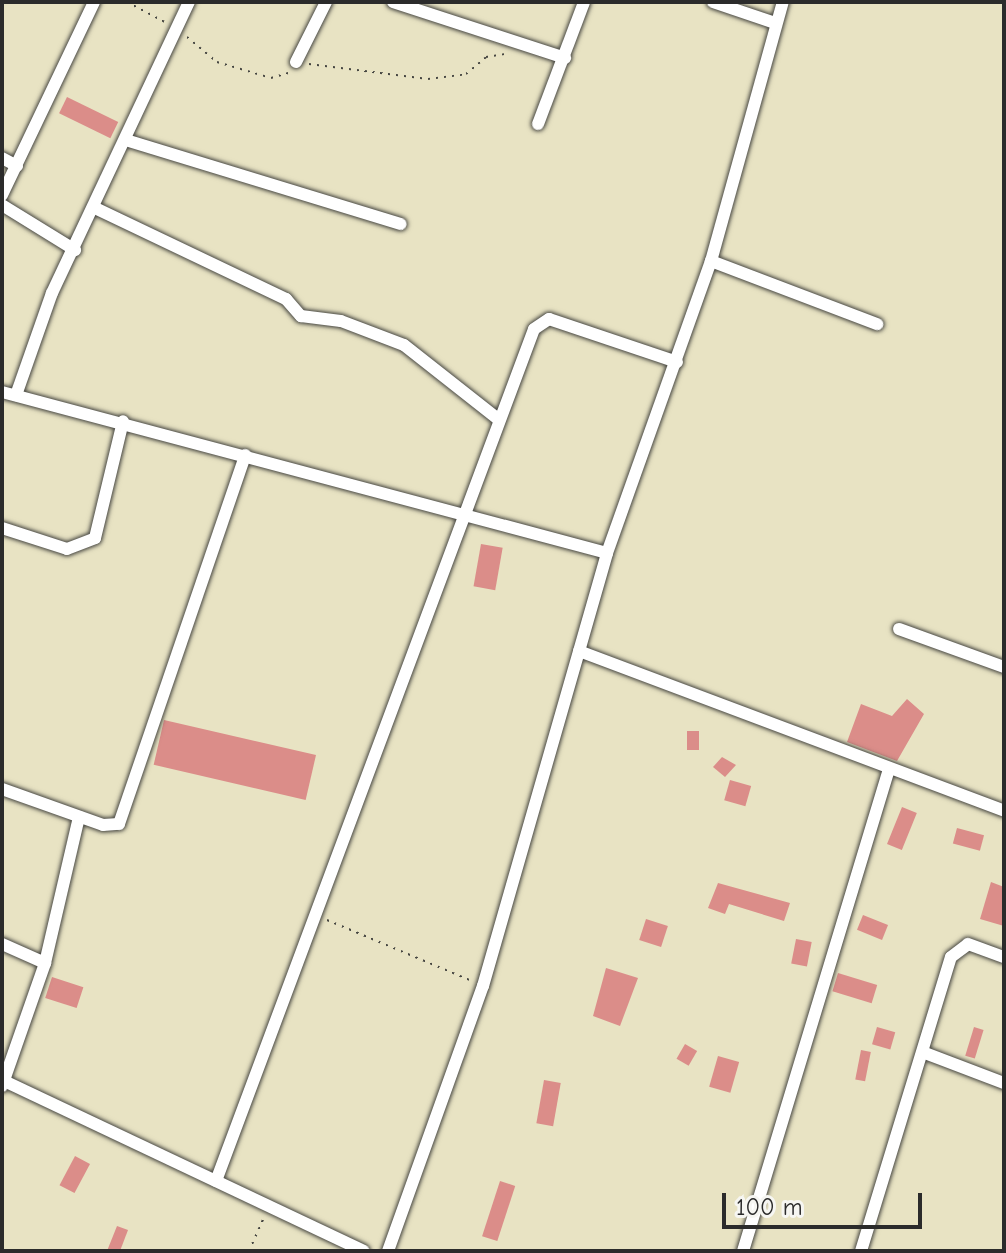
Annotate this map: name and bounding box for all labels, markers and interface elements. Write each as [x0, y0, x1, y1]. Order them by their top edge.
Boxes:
scale bar [726, 1177, 926, 1227]
text: 100 m [736, 1193, 803, 1221]

